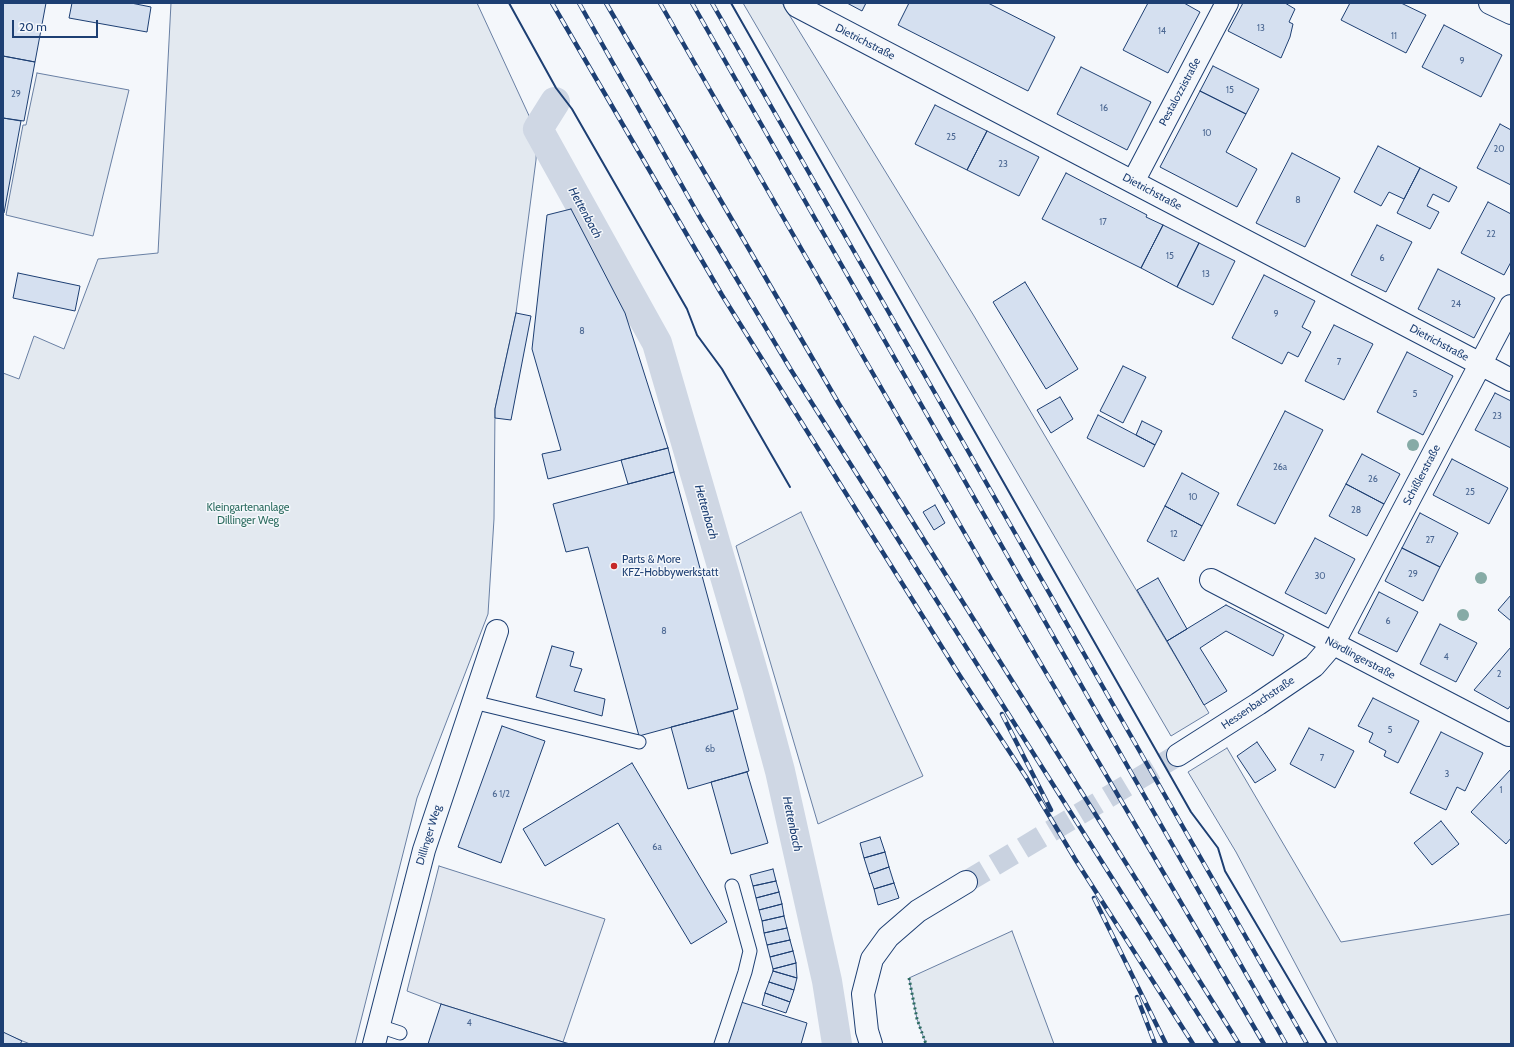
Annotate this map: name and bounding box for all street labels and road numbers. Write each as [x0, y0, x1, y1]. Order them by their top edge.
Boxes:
street label: Dietrichstraße [833, 21, 897, 63]
street label: Pestalozzistraße [1156, 56, 1204, 128]
street label: Dietrichstraße [1120, 171, 1184, 213]
street label: Dietrichstraße [1407, 322, 1471, 364]
street label: Schißlerstraße [1401, 443, 1443, 507]
street label: Nördlingerstraße [1323, 634, 1397, 682]
street label: Hessenbachstraße [1219, 674, 1297, 732]
street label: Dillinger Weg [414, 803, 444, 867]

